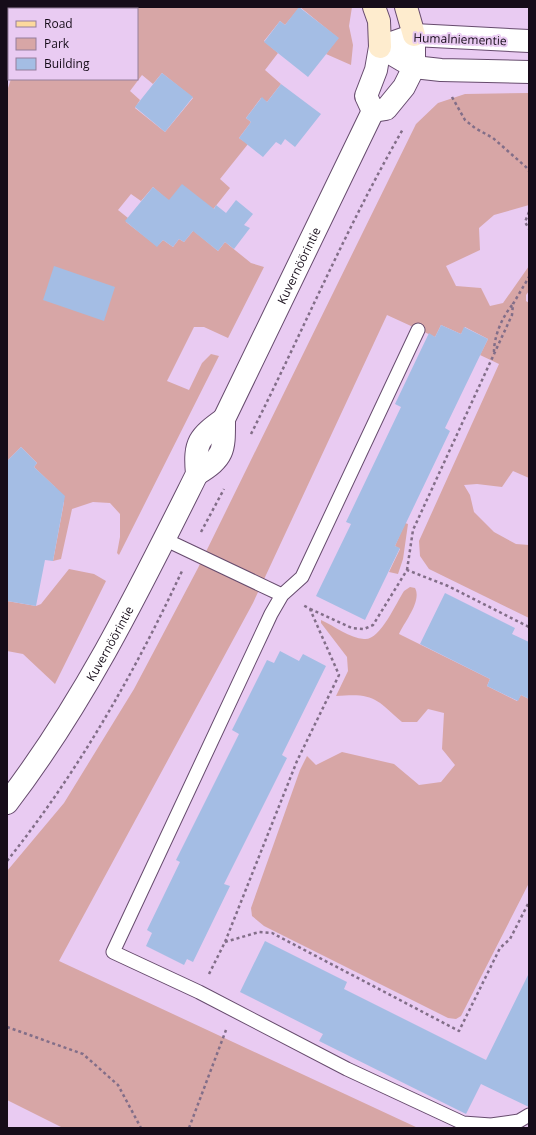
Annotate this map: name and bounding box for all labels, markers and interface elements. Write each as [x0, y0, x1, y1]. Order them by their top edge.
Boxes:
legend [8, 8, 138, 80]
text: Road [44, 15, 73, 32]
street label: Humalniementie [413, 29, 507, 49]
text: Park [44, 35, 70, 52]
text: Building [44, 55, 90, 72]
street label: Kuvernöörintie [272, 224, 324, 307]
street label: Kuvernöörintie [82, 602, 137, 684]

